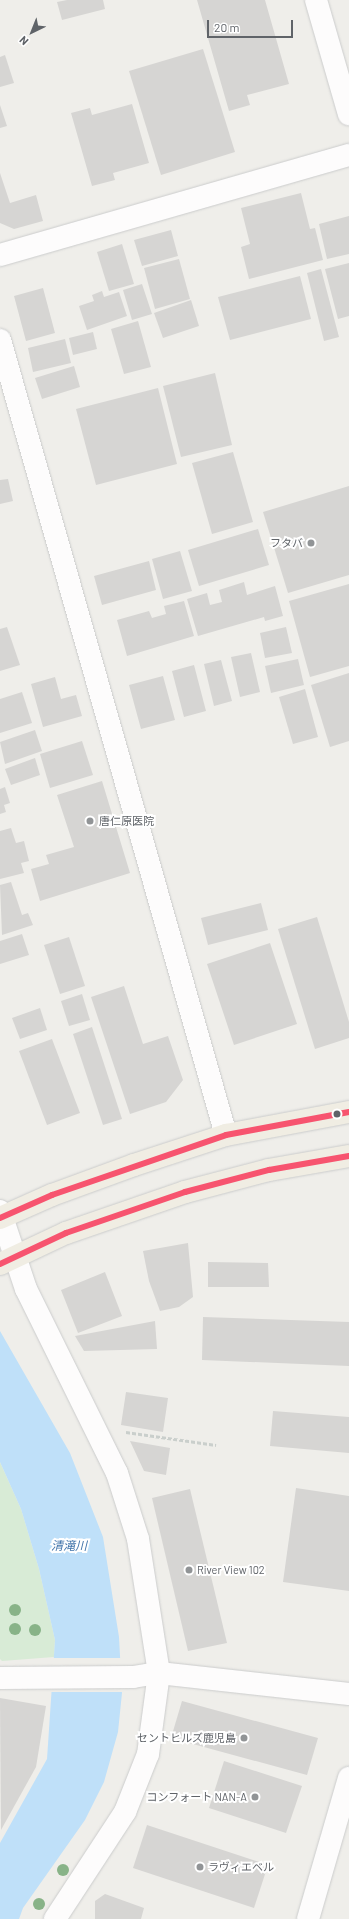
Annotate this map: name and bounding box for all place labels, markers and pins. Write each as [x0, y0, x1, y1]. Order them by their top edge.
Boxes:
place label: フタバ [270, 536, 303, 550]
marker: フタバ [306, 538, 316, 548]
place label: 唐仁原医院 [99, 814, 154, 828]
marker: 唐仁原医院 [84, 815, 96, 827]
unlabelled marker [332, 1109, 342, 1119]
place label: River View 102 [197, 1563, 265, 1577]
marker: River View 102 [184, 1565, 194, 1575]
place label: セントヒルズ鹿児島 [137, 1731, 236, 1745]
marker: セントヒルズ鹿児島 [239, 1733, 249, 1743]
place label: コンフォート NAN-A [146, 1790, 247, 1804]
marker: コンフォート NAN-A [250, 1792, 260, 1802]
place label: ラヴィエベル [208, 1860, 274, 1874]
marker: ラヴィエベル [195, 1862, 205, 1872]

